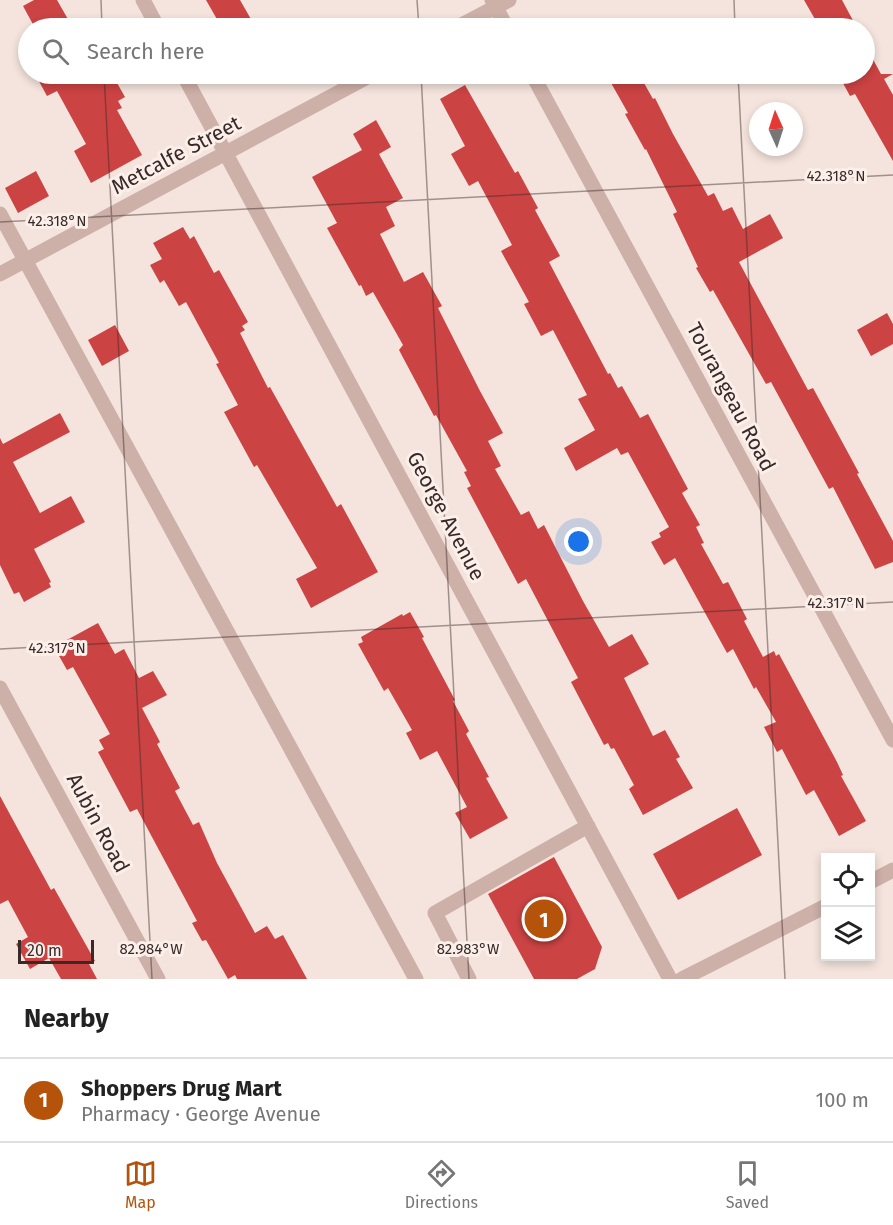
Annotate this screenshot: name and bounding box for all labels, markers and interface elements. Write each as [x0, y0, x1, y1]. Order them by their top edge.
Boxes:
search box [18, 18, 875, 84]
icon: search [39, 35, 72, 68]
text: Search here [87, 38, 205, 65]
north arrow [749, 102, 803, 156]
street label: Metcalfe Street [107, 110, 246, 200]
text: 42.318°N [807, 167, 865, 185]
text: 42.318°N [28, 212, 86, 230]
street label: Tourangeau Road [681, 318, 781, 476]
street label: George Avenue [401, 447, 491, 585]
your location [564, 527, 593, 556]
text: 42.317°N [807, 594, 865, 612]
text: 42.317°N [28, 639, 86, 657]
street label: Aubin Road [61, 769, 135, 877]
map controls [821, 853, 875, 961]
button: locate [821, 853, 875, 907]
pin: 1 [524, 896, 564, 942]
button: layers [821, 907, 875, 961]
scale bar [18, 937, 94, 964]
text: 82.984°W [119, 940, 183, 958]
text: 82.983°W [437, 940, 500, 958]
text: 20 m [27, 941, 62, 960]
text: Nearby [24, 1003, 109, 1034]
text: Shoppers Drug Mart [81, 1075, 282, 1102]
text: 1 [39, 1088, 48, 1112]
text: 100 m [816, 1088, 869, 1112]
text: Pharmacy · George Avenue [81, 1102, 321, 1126]
tab: Map [124, 1157, 157, 1212]
tab: Directions [405, 1157, 478, 1212]
tab: Saved [726, 1157, 769, 1212]

